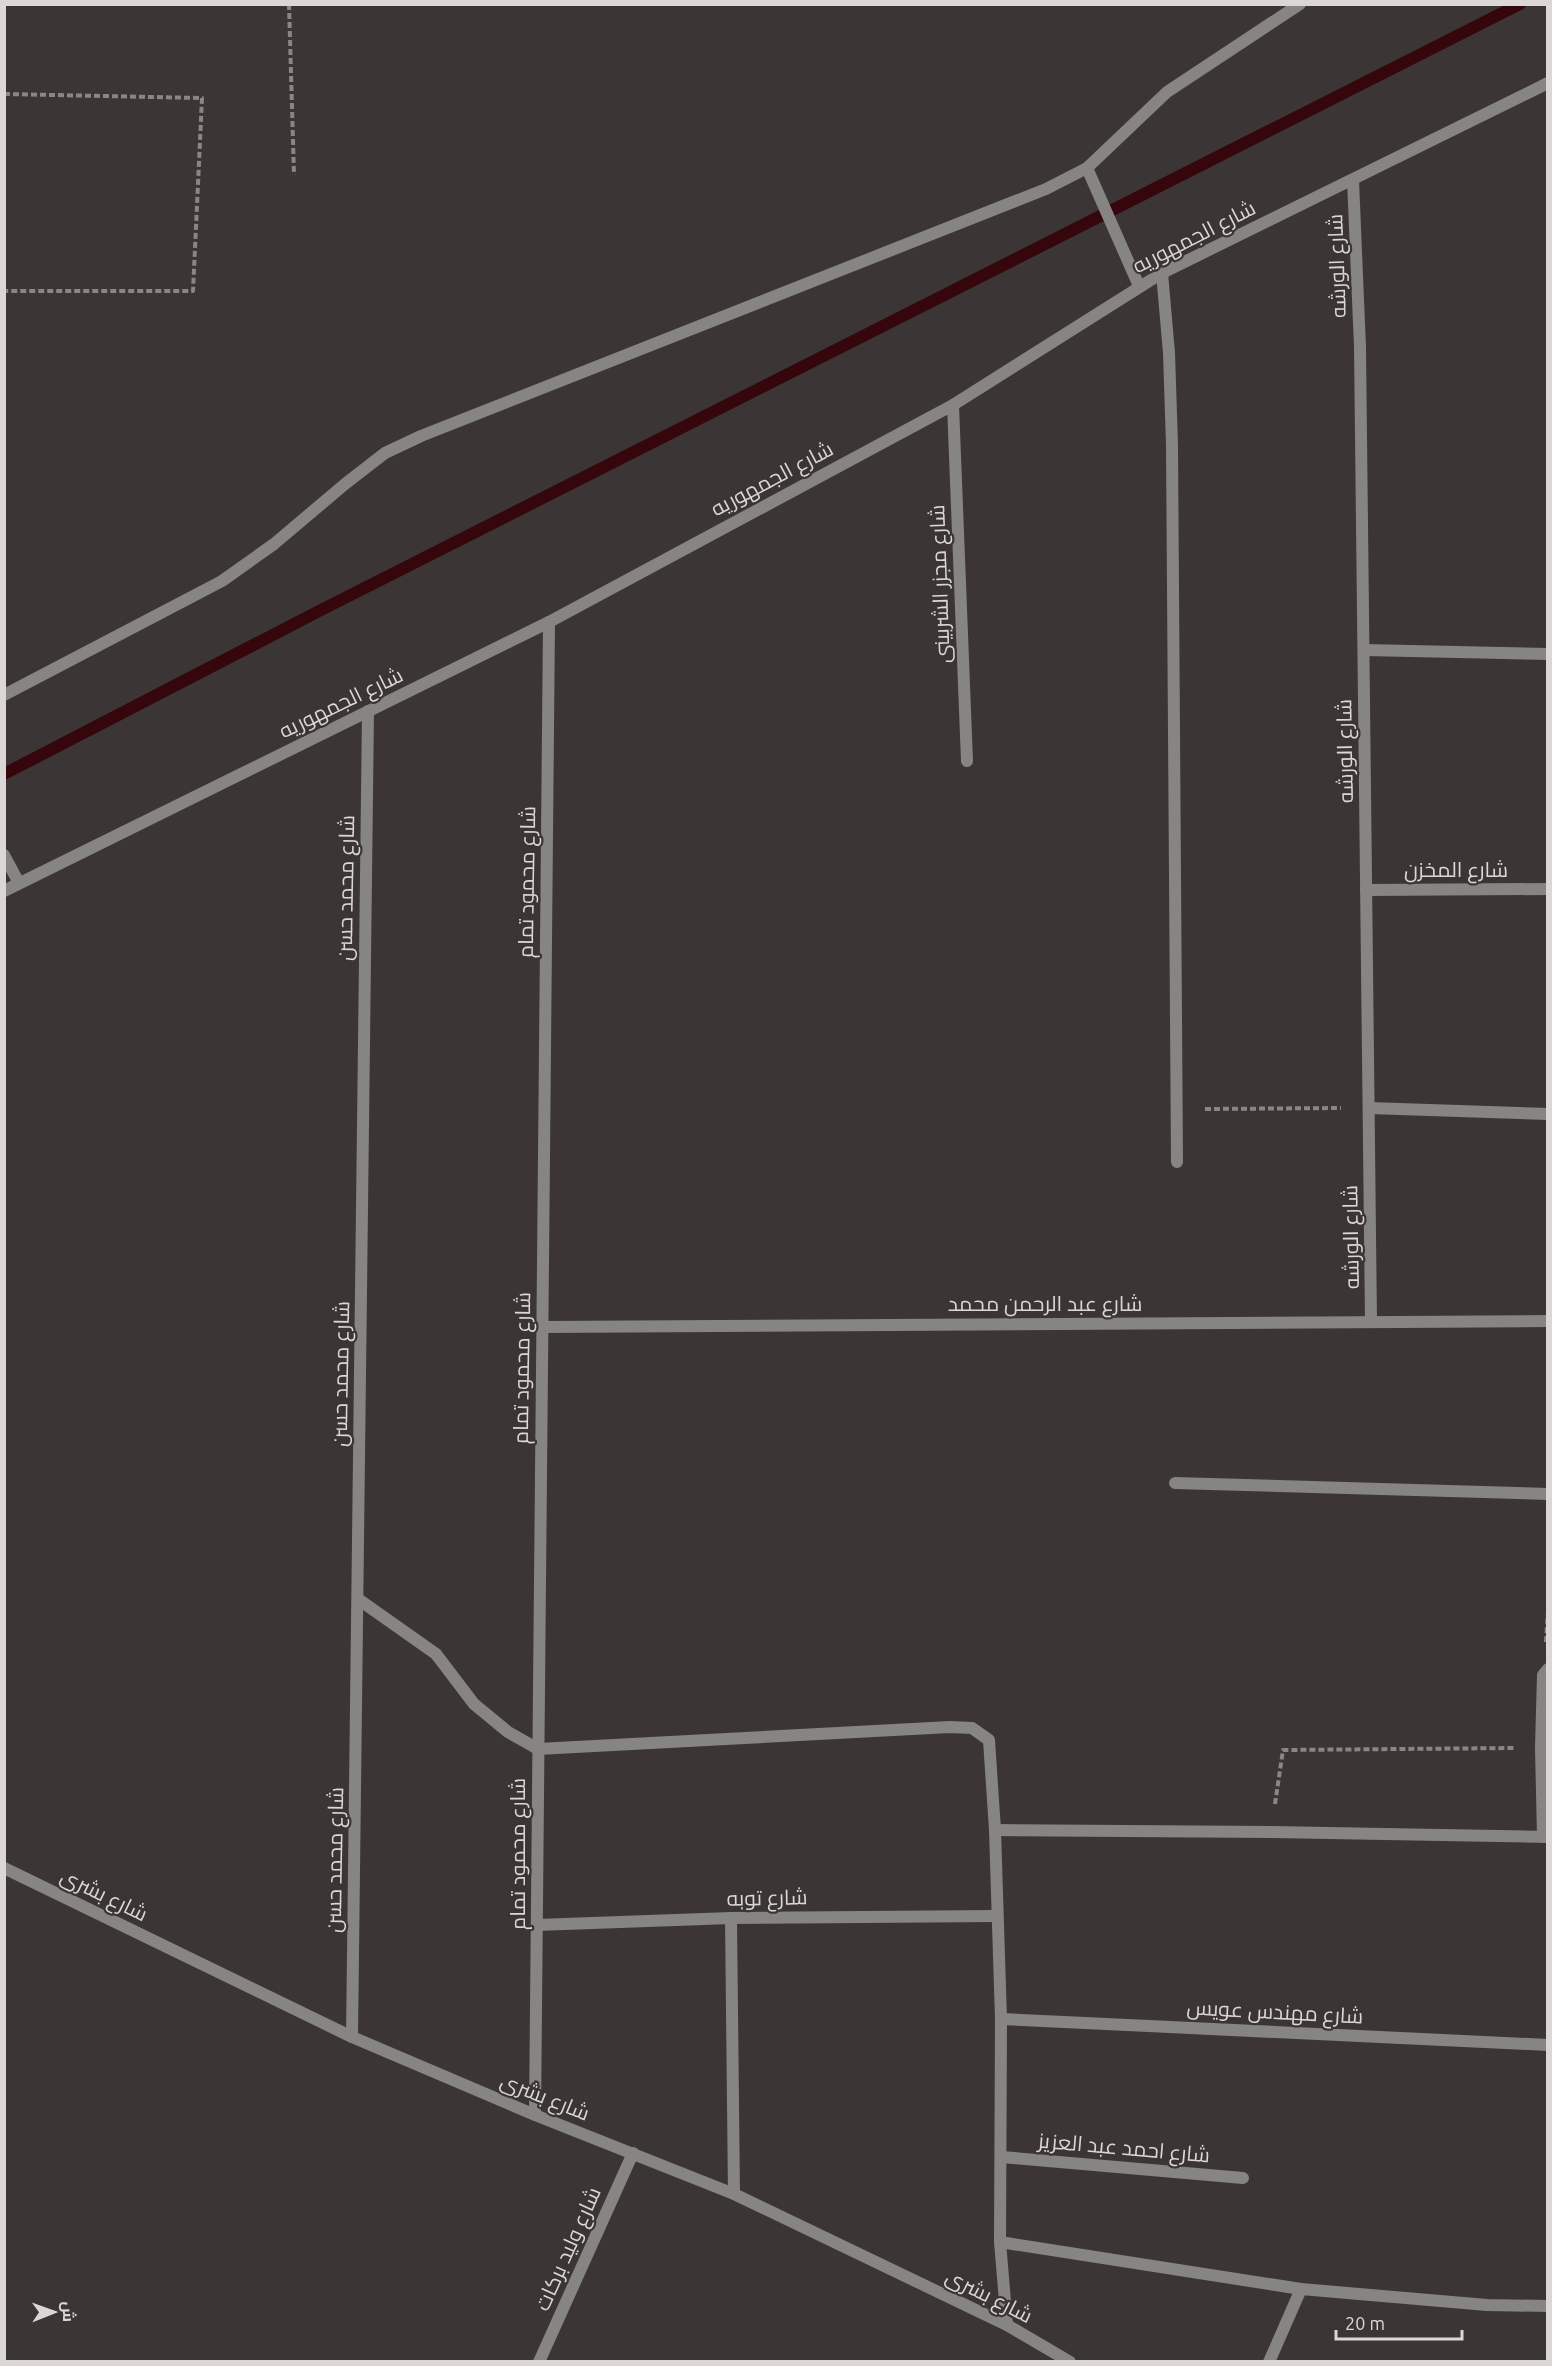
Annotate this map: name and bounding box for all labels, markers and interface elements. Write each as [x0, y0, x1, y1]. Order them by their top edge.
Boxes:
street label: شارع الجمهوريه [1128, 195, 1260, 280]
street label: شارع الورشه [1322, 214, 1353, 318]
street label: شارع الجمهوريه [706, 436, 838, 523]
street label: شارع مجزر الشربينى [924, 504, 957, 664]
street label: شارع الجمهوريه [275, 662, 408, 745]
street label: شارع الورشه [1331, 699, 1360, 803]
street label: شارع محمود تمام [513, 806, 542, 958]
street label: شارع محمد حسن [332, 815, 361, 961]
street label: شارع المخزن [1404, 857, 1508, 884]
street label: شارع الورشه [1337, 1185, 1366, 1289]
street label: شارع عبد الرحمن محمد [948, 1291, 1142, 1318]
street label: شارع محمود تمام [508, 1292, 537, 1444]
street label: شارع محمد حسن [327, 1301, 356, 1447]
street label: شارع محمود تمام [505, 1778, 532, 1930]
street label: شارع محمد حسن [321, 1787, 350, 1933]
street label: شارع بشرى [56, 1863, 152, 1928]
street label: شارع توبه [726, 1884, 808, 1913]
street label: شارع مهندس عويس [1186, 1994, 1364, 2031]
street label: شارع بشرى [496, 2067, 593, 2128]
street label: شارع احمد عبد العزيز [1036, 2127, 1211, 2169]
street label: شارع وليد بركات [529, 2183, 608, 2315]
street label: شارع بشرى [941, 2263, 1037, 2330]
north arrow [24, 2282, 84, 2342]
text: ش [59, 2301, 78, 2322]
scale bar [1336, 2303, 1462, 2341]
text: 20 m [1345, 2313, 1385, 2333]

